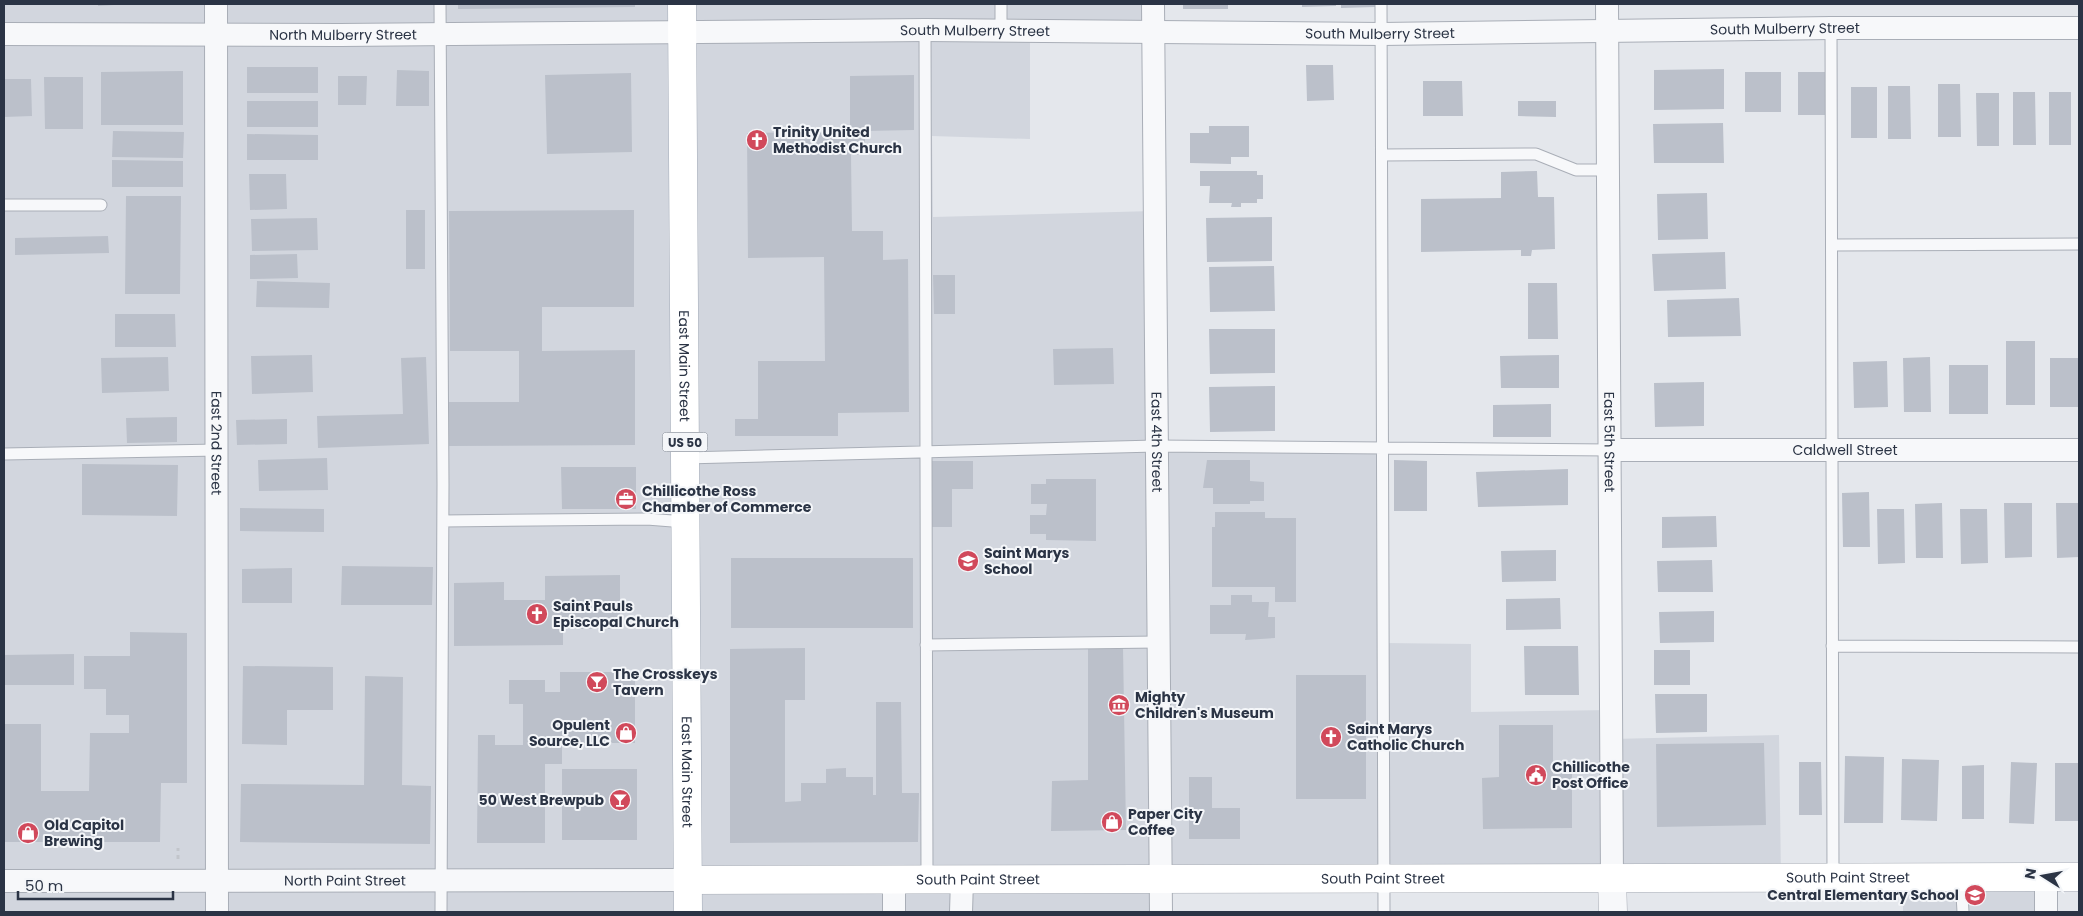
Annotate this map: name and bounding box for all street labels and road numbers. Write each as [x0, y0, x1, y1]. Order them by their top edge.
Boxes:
street label: South Mulberry Street [1710, 18, 1860, 40]
street label: South Mulberry Street [900, 20, 1050, 41]
street label: South Mulberry Street [1305, 23, 1455, 44]
street label: North Mulberry Street [269, 24, 417, 45]
street label: East Main Street [674, 310, 695, 422]
street label: East 2nd Street [206, 391, 227, 495]
street label: East 4th Street [1146, 392, 1167, 492]
street label: East 5th Street [1599, 392, 1620, 492]
road number: US 50 [662, 432, 708, 452]
street label: Caldwell Street [1792, 440, 1898, 460]
street label: East Main Street [677, 716, 697, 828]
street label: South Paint Street [1786, 867, 1910, 888]
street label: South Paint Street [1321, 868, 1445, 889]
street label: South Paint Street [916, 869, 1040, 890]
street label: North Paint Street [284, 870, 406, 891]

